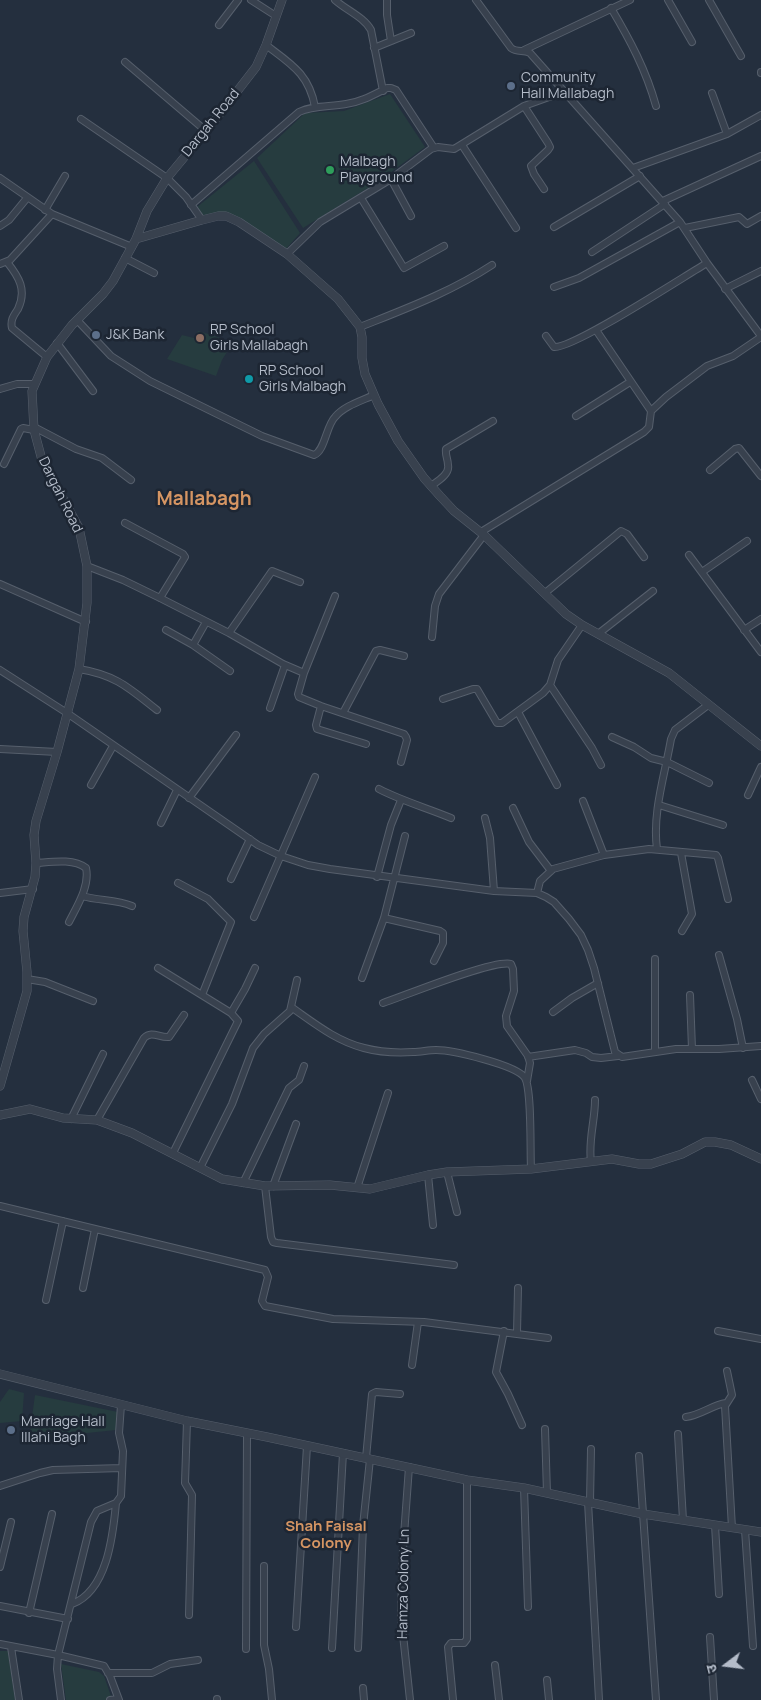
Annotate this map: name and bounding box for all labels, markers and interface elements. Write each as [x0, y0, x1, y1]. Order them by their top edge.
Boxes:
place label: Community Hall Mallabagh [521, 70, 614, 102]
marker: Community Hall Mallabagh [505, 80, 517, 92]
street label: Dargah Road [179, 86, 243, 160]
place label: Malbagh Playground [340, 154, 413, 186]
marker: Malbagh Playground [324, 164, 336, 176]
place label: RP School Girls Mallabagh [210, 322, 308, 354]
place label: J&K Bank [106, 327, 164, 343]
marker: J&K Bank [90, 329, 102, 341]
marker: RP School Girls Mallabagh [194, 332, 206, 344]
place label: RP School Girls Malbagh [259, 363, 346, 396]
marker: RP School Girls Malbagh [243, 373, 255, 385]
street label: Dargah Road [34, 454, 86, 536]
district label: Mallabagh [156, 489, 252, 511]
place label: Marriage Hall Illahi Bagh [21, 1414, 105, 1446]
marker: Marriage Hall Illahi Bagh [5, 1424, 17, 1436]
district label: Shah Faisal Colony [285, 1518, 367, 1553]
street label: Hamza Colony Ln [395, 1529, 413, 1639]
north arrow [701, 1640, 751, 1690]
text: उ [701, 1663, 721, 1675]

